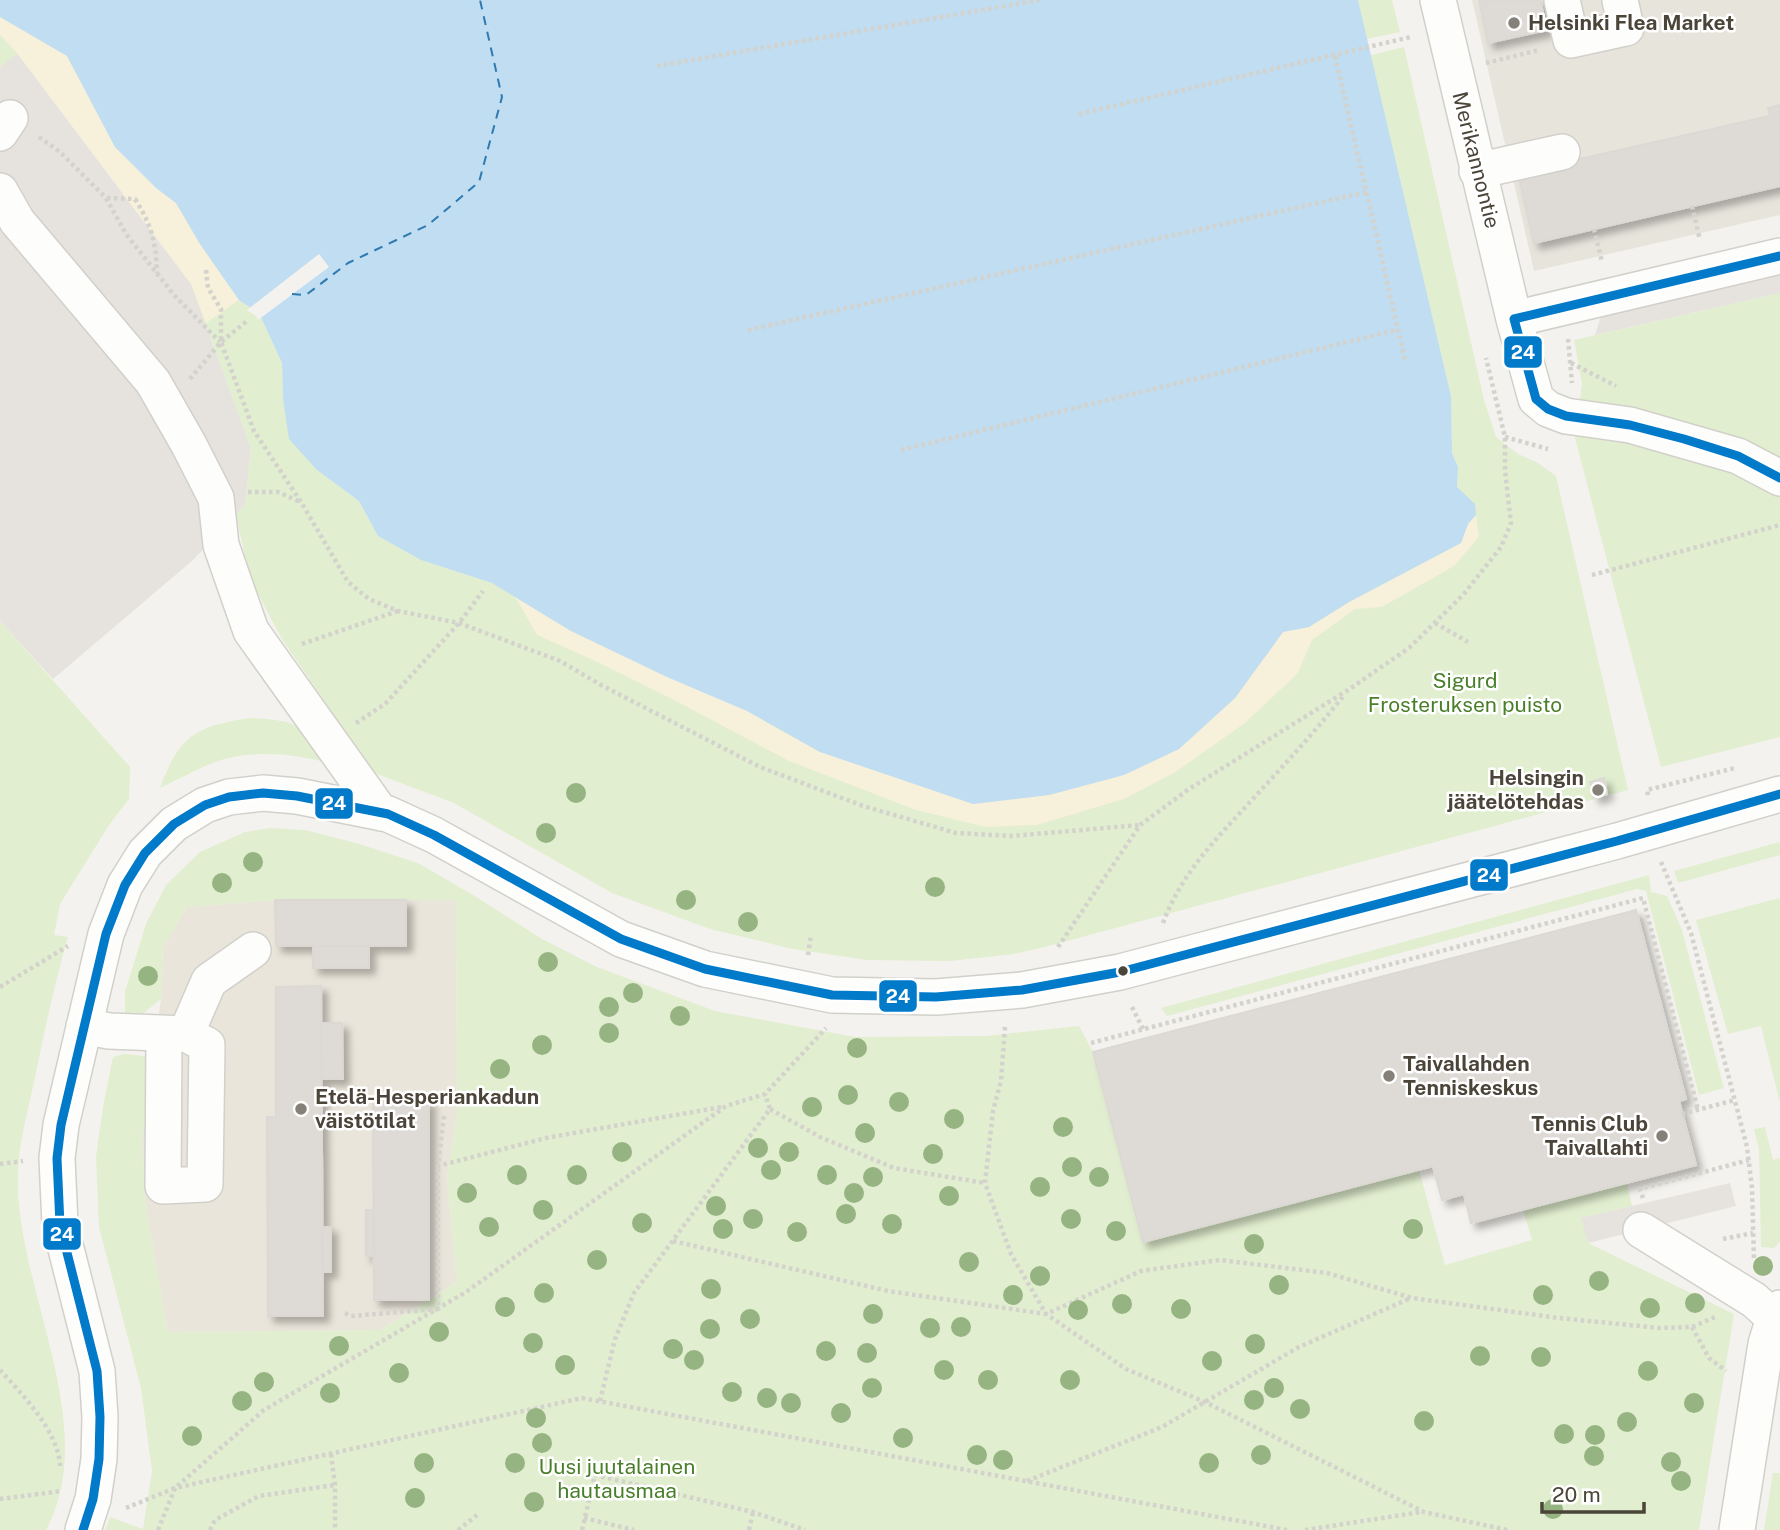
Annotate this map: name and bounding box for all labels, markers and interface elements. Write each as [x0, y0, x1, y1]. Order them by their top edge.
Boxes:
place label: Helsinki Flea Market [1528, 10, 1734, 35]
marker: Helsinki Flea Market [1506, 15, 1522, 31]
street label: Merikannontie [1447, 89, 1506, 231]
line badge: 24 [1503, 335, 1543, 369]
text: 24 [1511, 341, 1535, 363]
park label: Sigurd Frosteruksen puisto [1368, 668, 1562, 717]
place label: Helsingin jäätelötehdas [1447, 765, 1584, 814]
marker: Helsingin jäätelötehdas [1590, 782, 1606, 798]
line badge: 24 [314, 787, 354, 820]
text: 24 [322, 792, 346, 814]
line badge: 24 [1469, 858, 1509, 892]
text: 24 [1477, 864, 1501, 886]
unlabelled marker [1116, 964, 1130, 978]
line badge: 24 [878, 979, 918, 1013]
text: 24 [886, 985, 910, 1007]
place label: Taivallahden Tenniskeskus [1403, 1051, 1538, 1100]
marker: Taivallahden Tenniskeskus [1381, 1068, 1397, 1084]
place label: Etelä-Hesperiankadun väistötilat [315, 1084, 539, 1133]
marker: Etelä-Hesperiankadun väistötilat [293, 1101, 309, 1117]
place label: Tennis Club Taivallahti [1531, 1111, 1648, 1160]
marker: Tennis Club Taivallahti [1654, 1128, 1670, 1144]
line badge: 24 [42, 1217, 82, 1251]
text: 24 [50, 1223, 74, 1245]
park label: Uusi juutalainen hautausmaa [539, 1454, 695, 1503]
scale bar [1542, 1470, 1644, 1514]
text: 20 m [1552, 1482, 1601, 1507]

